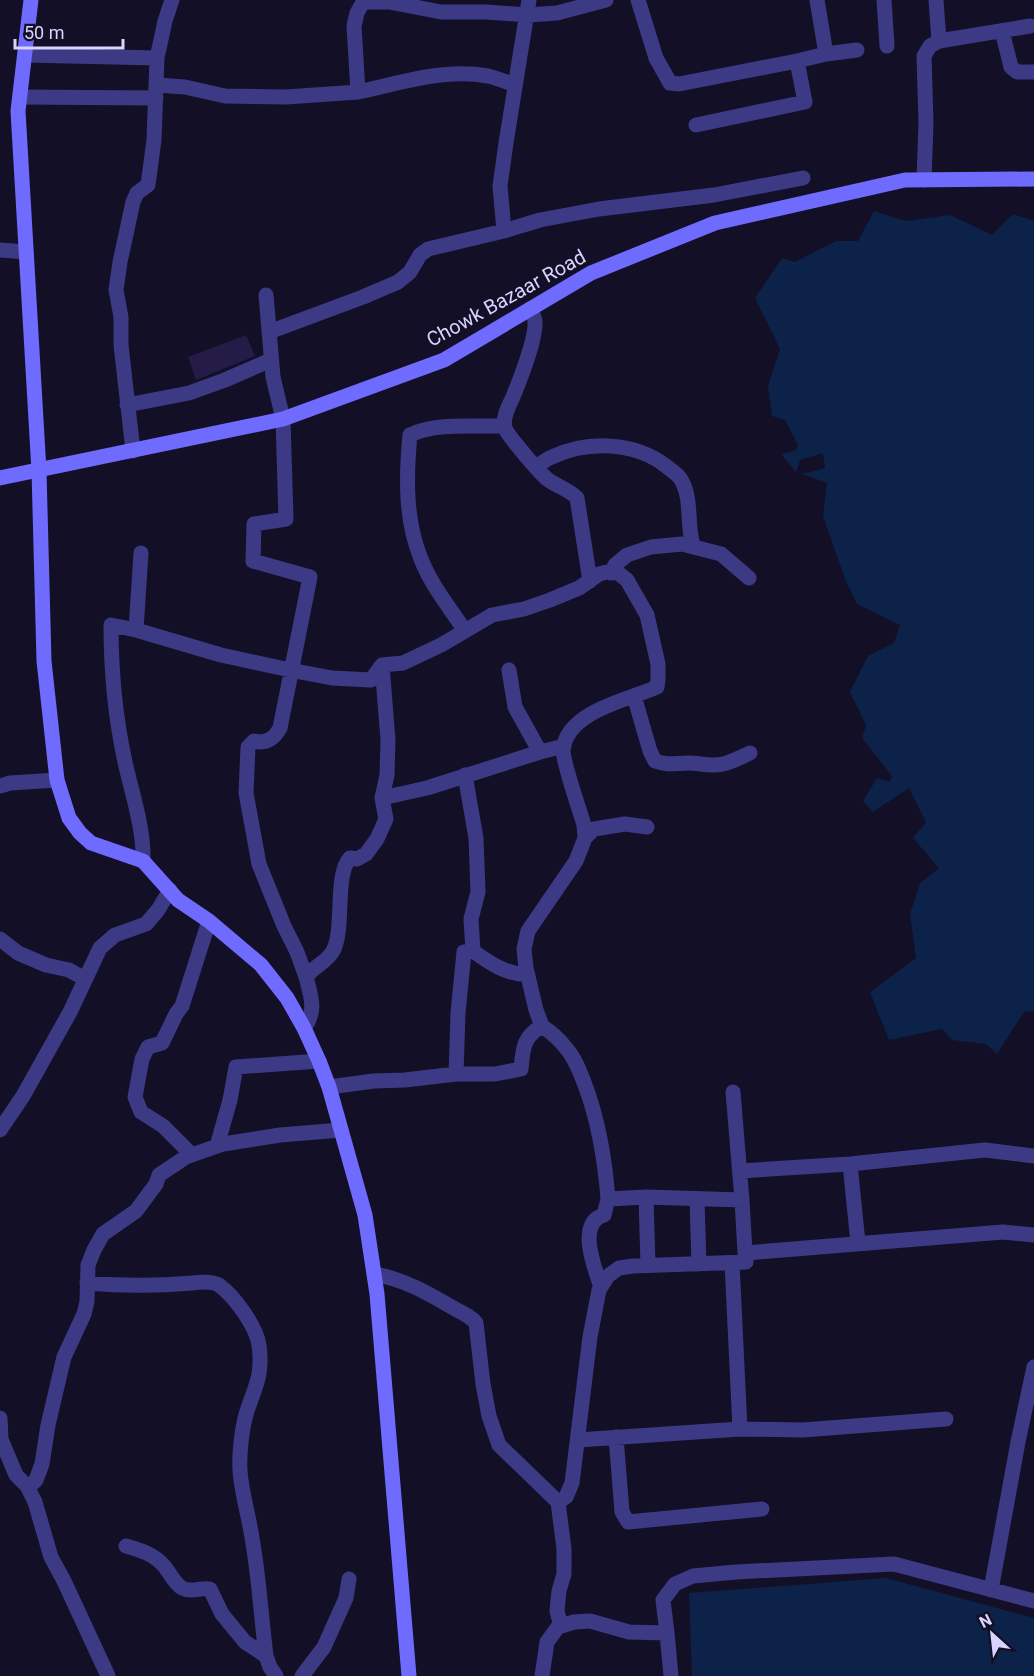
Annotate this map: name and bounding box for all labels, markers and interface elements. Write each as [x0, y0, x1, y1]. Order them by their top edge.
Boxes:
scale bar [15, 12, 123, 50]
text: 50 m [24, 22, 64, 43]
street label: Chowk Bazaar Road [422, 244, 590, 352]
north arrow [962, 1604, 1022, 1664]
text: N [976, 1610, 995, 1632]

